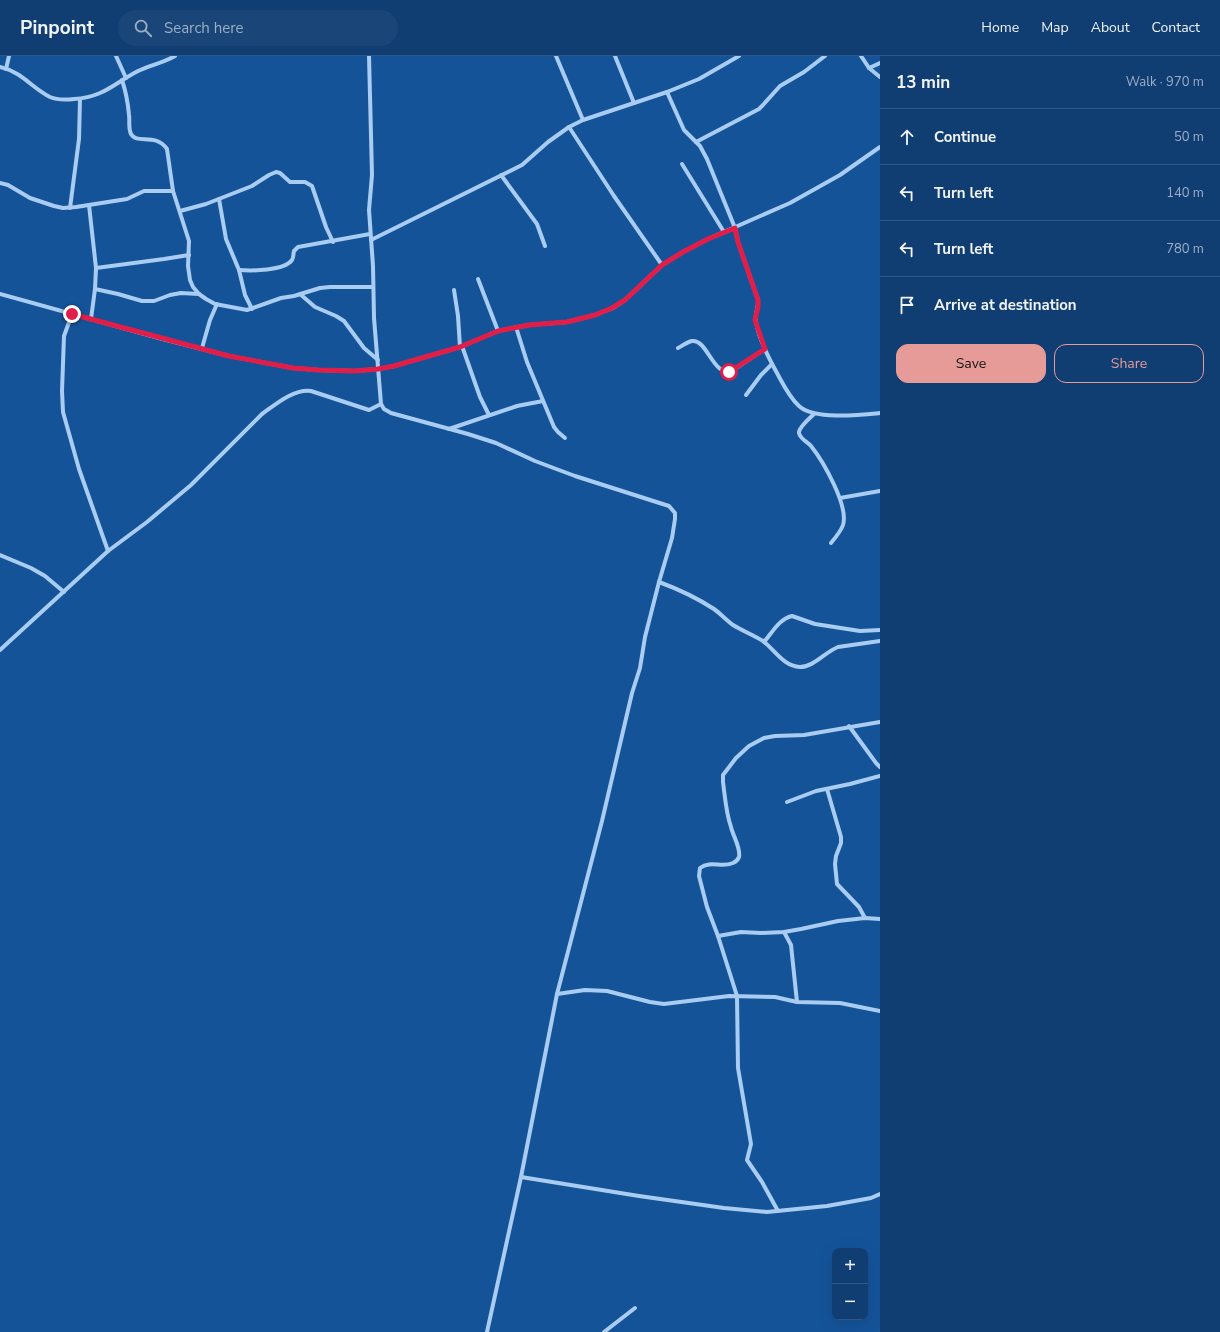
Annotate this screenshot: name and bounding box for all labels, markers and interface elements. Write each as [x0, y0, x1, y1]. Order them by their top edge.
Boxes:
search box [118, 10, 398, 46]
text: Pinpoint [20, 15, 94, 41]
icon: search [132, 17, 154, 39]
text: Search here [164, 18, 243, 38]
text: Home [981, 18, 1019, 37]
text: Map [1041, 18, 1069, 37]
text: About [1091, 18, 1130, 37]
text: Contact [1152, 18, 1200, 37]
text: 13 min [896, 71, 950, 94]
text: Walk · 970 m [1126, 73, 1204, 91]
icon: ahead [896, 126, 918, 148]
text: Continue [934, 127, 996, 147]
text: 50 m [1174, 128, 1204, 146]
icon: left [896, 182, 918, 204]
text: Turn left [934, 183, 993, 203]
text: 140 m [1166, 184, 1204, 202]
icon: left [896, 238, 918, 260]
text: Turn left [934, 239, 993, 259]
text: 780 m [1166, 240, 1204, 258]
icon: arrive [896, 294, 918, 316]
text: Arrive at destination [934, 295, 1077, 315]
route end [63, 305, 81, 323]
button: Save [896, 344, 1046, 383]
button: Share [1054, 344, 1204, 383]
route start [720, 363, 738, 381]
map controls [832, 1248, 868, 1320]
button: + [832, 1248, 868, 1284]
button: − [832, 1284, 868, 1320]

